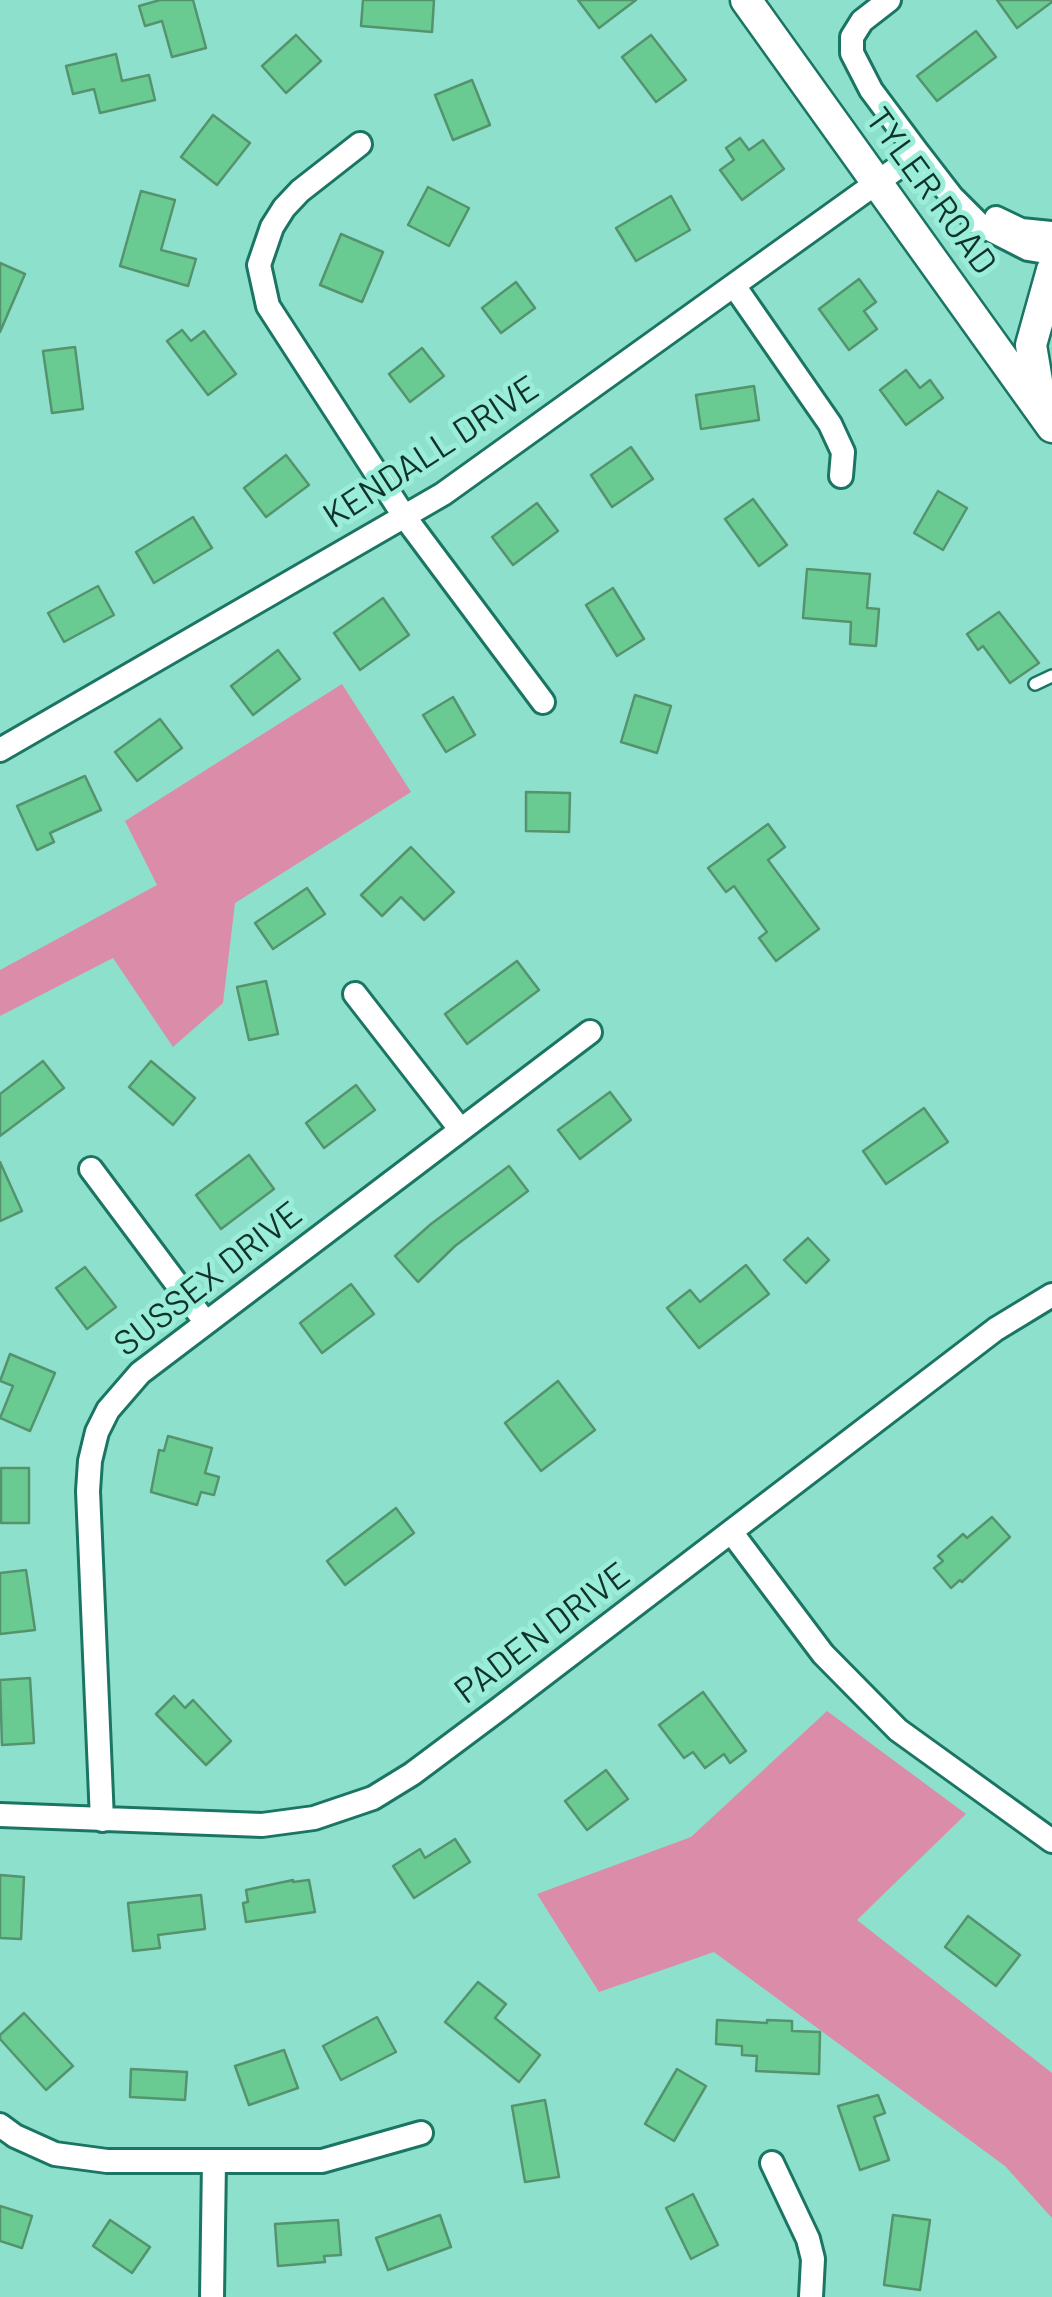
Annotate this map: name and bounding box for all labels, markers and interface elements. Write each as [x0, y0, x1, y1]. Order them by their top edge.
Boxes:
street label: TYLER ROAD [857, 100, 1005, 282]
street label: KENDALL DRIVE [316, 367, 546, 537]
street label: SUSSEX DRIVE [106, 1193, 310, 1365]
street label: PADEN DRIVE [446, 1554, 638, 1712]

